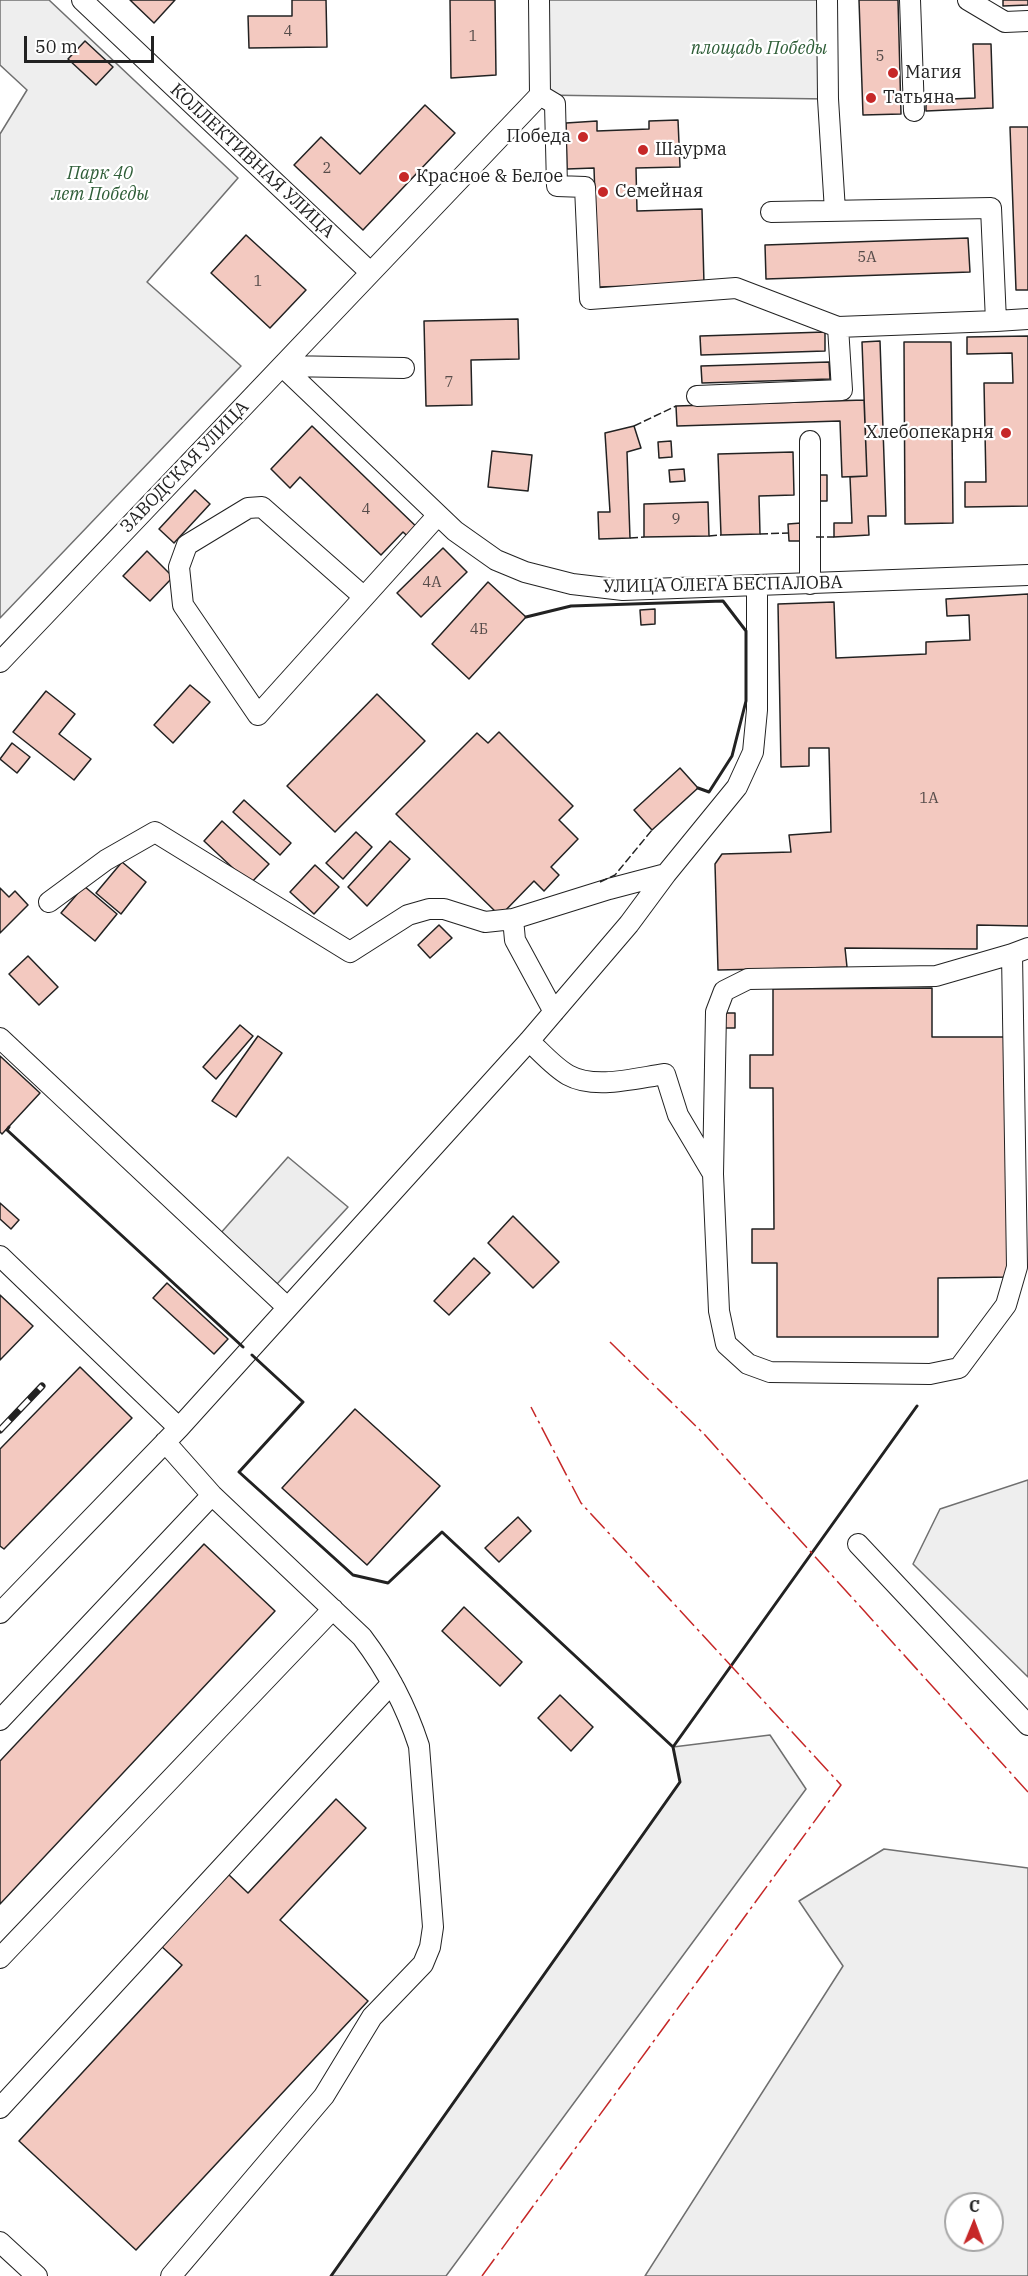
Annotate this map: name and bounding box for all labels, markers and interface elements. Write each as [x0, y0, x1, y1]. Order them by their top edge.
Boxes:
house number: 4 [284, 23, 292, 41]
scale bar [27, 24, 158, 62]
house number: 1 [469, 28, 477, 46]
text: 50 m [35, 35, 78, 58]
park label: площадь Победы [691, 38, 827, 60]
house number: 5 [876, 48, 884, 66]
place label: Магия [905, 62, 962, 84]
marker: Магия [886, 66, 900, 80]
street label: КОЛЛЕКТИВНАЯ УЛИЦА [165, 79, 339, 243]
place label: Татьяна [883, 87, 955, 109]
marker: Татьяна [864, 91, 878, 105]
place label: Победа [506, 126, 571, 148]
marker: Победа [576, 130, 590, 144]
place label: Шаурма [655, 139, 727, 161]
marker: Шаурма [636, 143, 650, 157]
house number: 2 [323, 160, 331, 178]
park label: Парк 40 лет Победы [51, 163, 149, 206]
place label: Красное & Белое [416, 166, 563, 188]
marker: Красное & Белое [397, 170, 411, 184]
place label: Семейная [615, 181, 703, 203]
marker: Семейная [596, 185, 610, 199]
house number: 5А [857, 249, 877, 267]
house number: 1 [254, 273, 262, 291]
house number: 7 [445, 374, 453, 392]
street label: ЗАВОДСКАЯ УЛИЦА [116, 396, 254, 538]
place label: Хлебопекарня [866, 422, 994, 444]
marker: Хлебопекарня [999, 426, 1013, 440]
house number: 4 [362, 501, 370, 519]
house number: 9 [672, 511, 680, 529]
street label: УЛИЦА ОЛЕГА БЕСПАЛОВА [603, 572, 843, 598]
house number: 4А [422, 574, 442, 592]
house number: 4Б [470, 621, 488, 639]
house number: 1А [919, 790, 939, 808]
north arrow [944, 2192, 1004, 2252]
text: С [969, 2196, 980, 2216]

